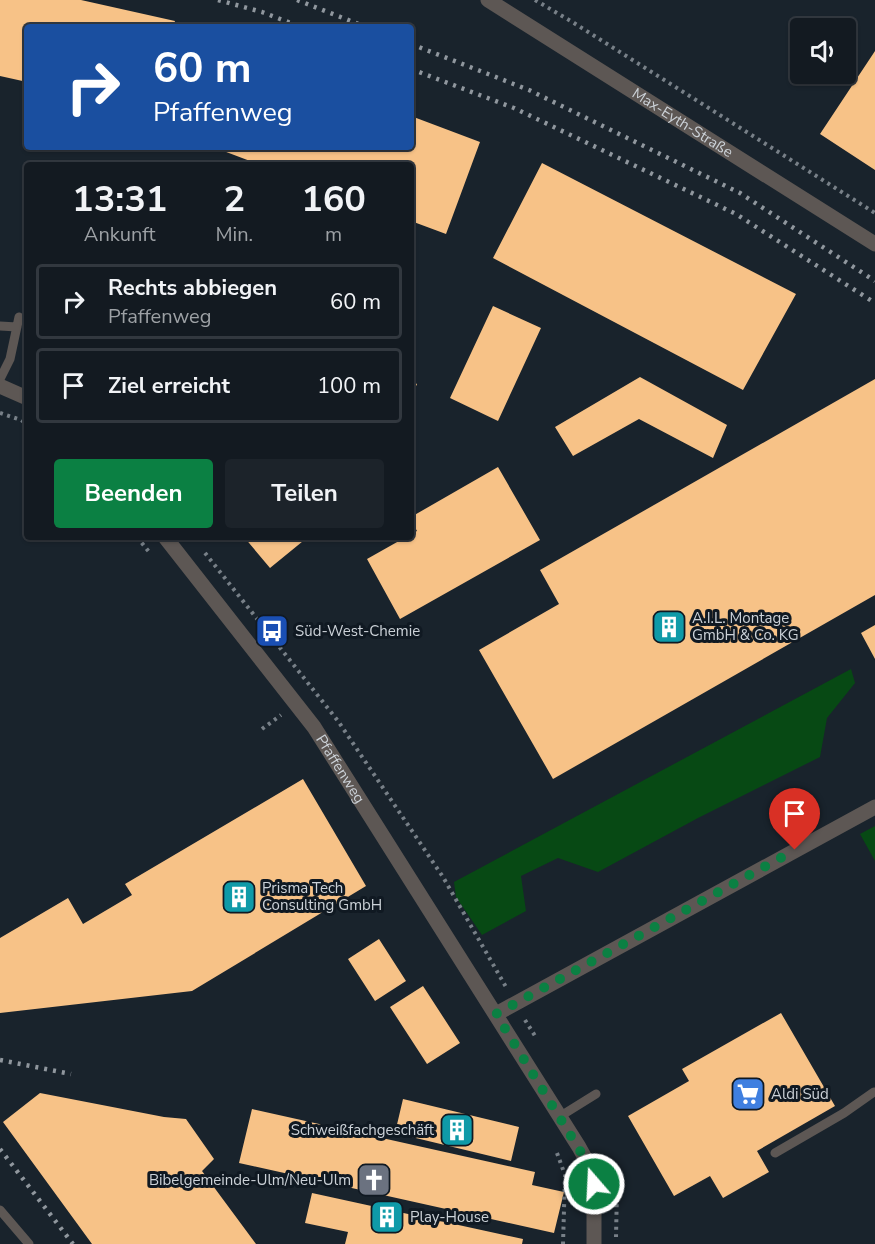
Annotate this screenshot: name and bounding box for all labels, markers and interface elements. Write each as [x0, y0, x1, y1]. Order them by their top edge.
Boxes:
map controls [790, 18, 856, 84]
button: sound [790, 18, 856, 84]
text: 60 m [153, 40, 252, 97]
icon: right [54, 48, 132, 126]
street label: Max-Eyth-Straße [628, 83, 737, 162]
text: Pfaffenweg [153, 94, 293, 131]
text: 13:31 [72, 175, 167, 224]
text: 2 [223, 175, 245, 224]
text: 160 [301, 175, 366, 224]
text: Ankunft [84, 221, 156, 248]
text: Min. [215, 221, 253, 248]
text: m [325, 221, 342, 248]
text: Rechts abbiegen [108, 273, 277, 303]
icon: right [57, 285, 90, 318]
text: 60 m [330, 287, 381, 317]
text: Pfaffenweg [108, 303, 211, 330]
icon: arrive [57, 369, 90, 402]
text: Ziel erreicht [108, 371, 230, 401]
text: 100 m [317, 371, 381, 401]
button: Beenden [54, 459, 213, 528]
button: Teilen [225, 459, 384, 528]
place label: A.I.L. Montage GmbH & Co. KG [692, 608, 799, 645]
building icon: A.I.L. Montage GmbH & Co. KG [651, 609, 687, 645]
bus stop icon: Süd-West-Chemie [254, 613, 290, 649]
place label: Süd-West-Chemie [295, 621, 420, 641]
street label: Pfaffenweg [311, 731, 370, 807]
pin [769, 788, 820, 850]
icon: arrive [778, 797, 811, 830]
place label: Prisma Tech Consulting GmbH [262, 878, 382, 915]
building icon: Prisma Tech Consulting GmbH [221, 879, 257, 915]
supermarket icon: Aldi Süd [730, 1076, 766, 1112]
place label: Aldi Süd [771, 1084, 829, 1104]
building icon: Schweißfachgeschäft [439, 1112, 475, 1148]
place label: Schweißfachgeschäft [291, 1120, 435, 1140]
position arrow [562, 1152, 626, 1216]
church icon: Bibelgemeinde-Ulm/Neu-Ulm [356, 1162, 392, 1198]
place label: Bibelgemeinde-Ulm/Neu-Ulm [149, 1170, 351, 1190]
building icon: Play-House [369, 1199, 405, 1235]
place label: Play-House [410, 1207, 489, 1227]

